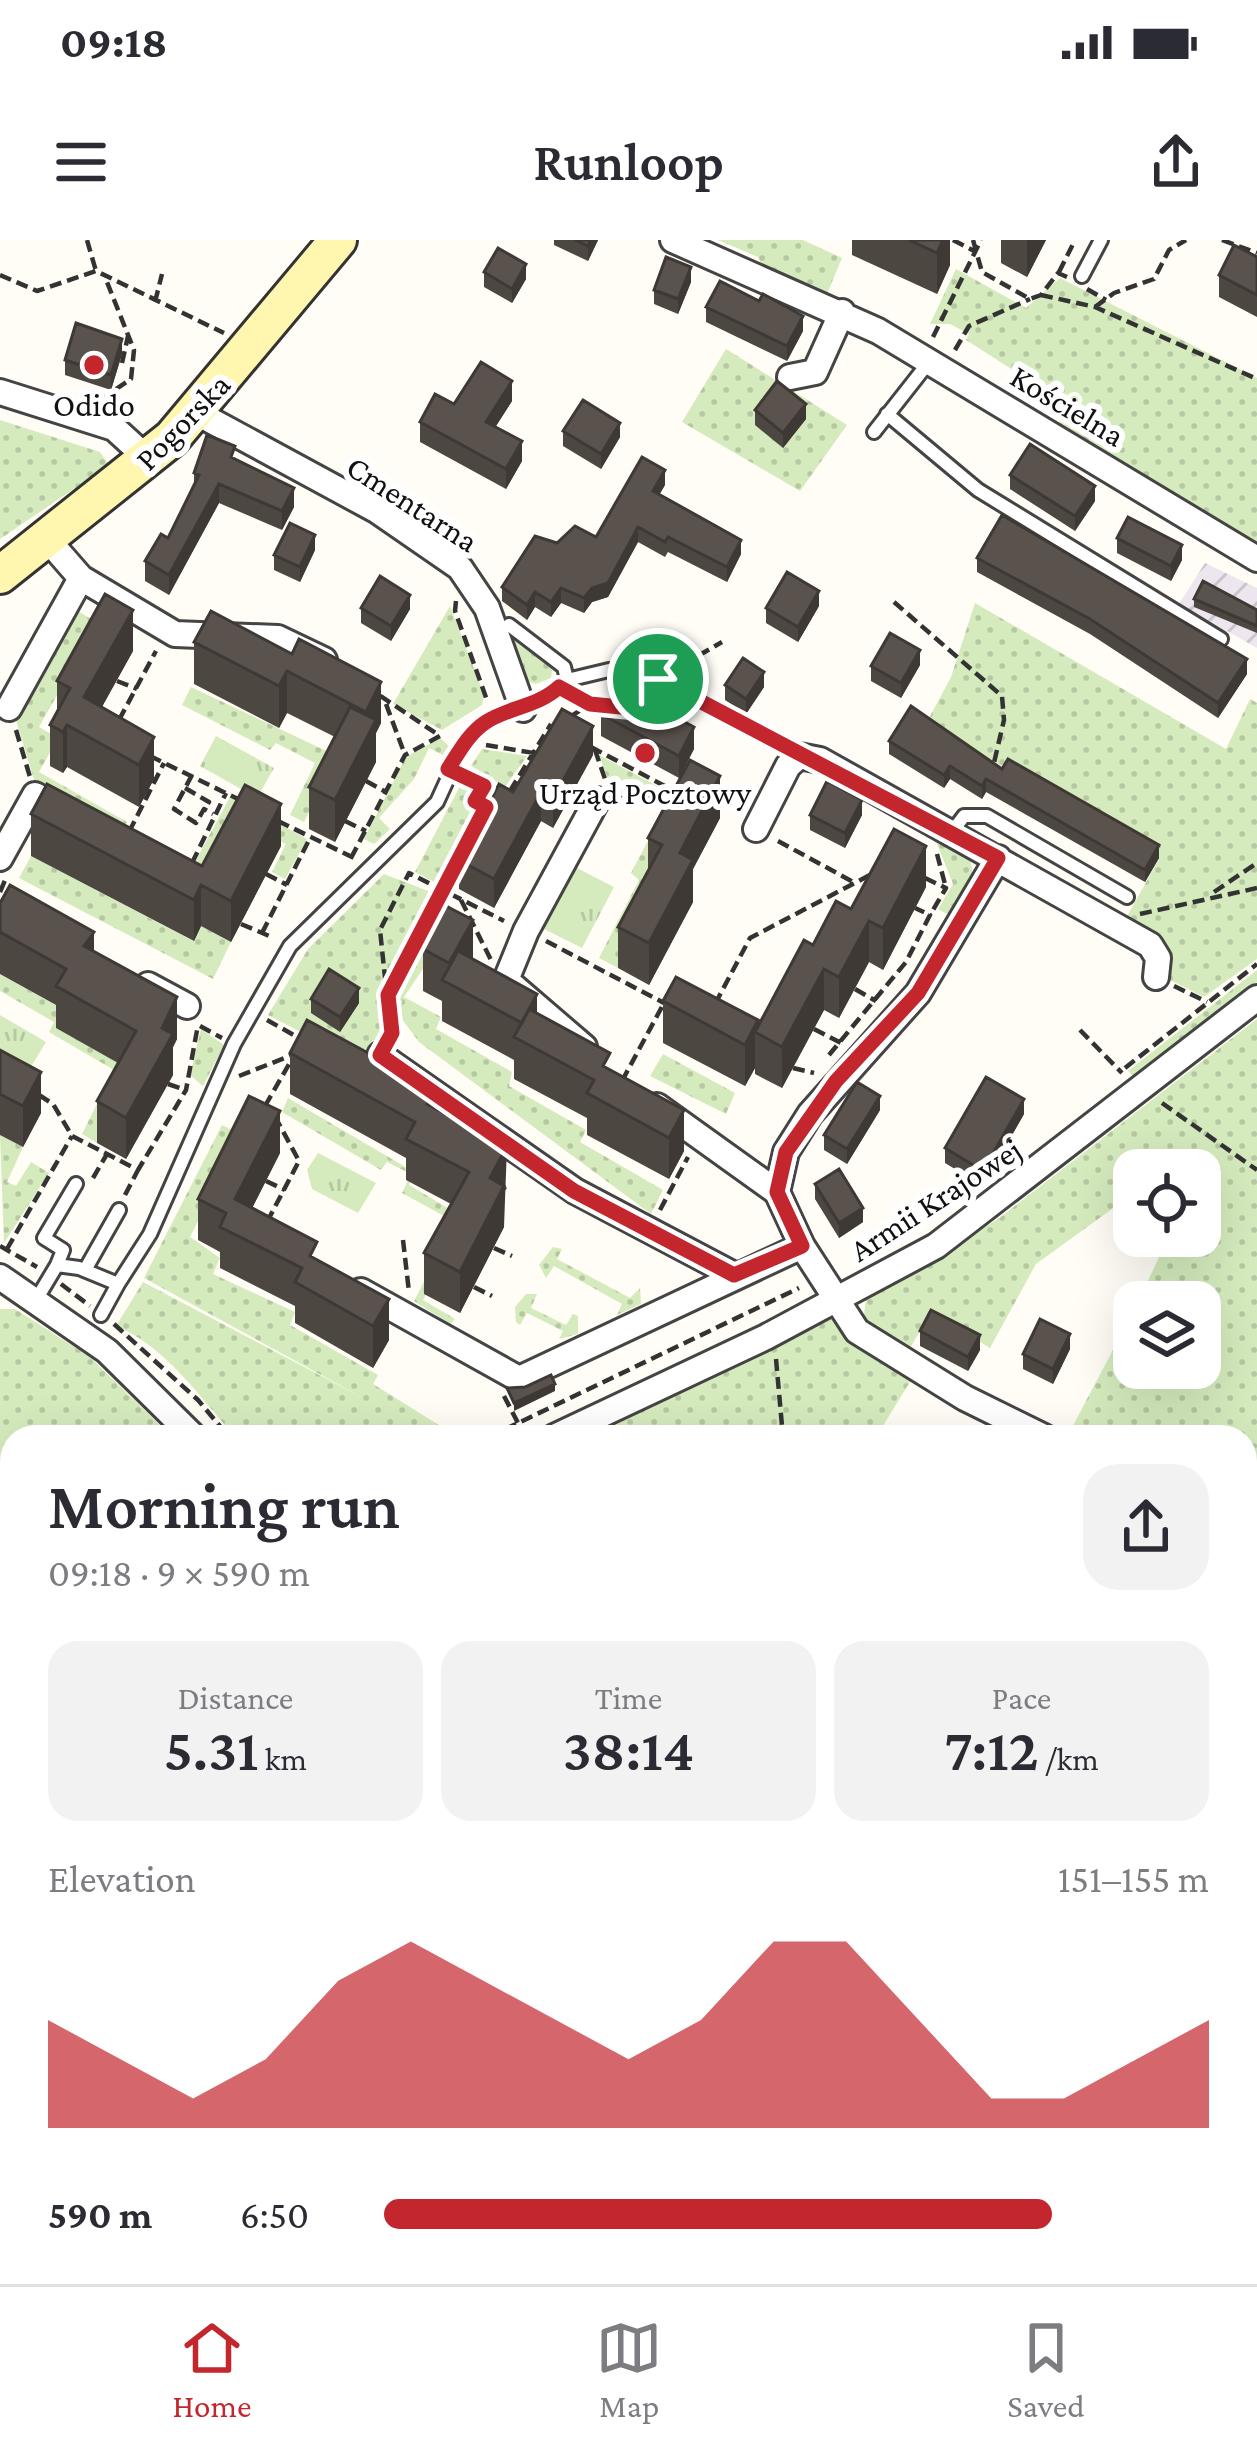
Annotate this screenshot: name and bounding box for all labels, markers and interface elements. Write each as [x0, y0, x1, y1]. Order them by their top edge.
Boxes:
text: 09:18 [60, 17, 167, 67]
icon: menu [48, 129, 114, 195]
icon: share [1143, 129, 1209, 195]
text: Runloop [533, 132, 724, 192]
marker: Odido [81, 352, 107, 378]
street label: Kościelna [1004, 357, 1131, 454]
street label: Pogorska [127, 365, 237, 477]
place label: Odido [53, 386, 135, 423]
street label: Cmentarna [340, 447, 485, 560]
pin [607, 628, 709, 730]
icon: arrive [625, 646, 691, 712]
marker: Urząd Pocztowy [632, 740, 658, 766]
place label: Urząd Pocztowy [539, 774, 752, 811]
street label: Armii Krajowej [843, 1130, 1028, 1269]
map controls [1113, 1149, 1221, 1389]
button: locate [1113, 1149, 1221, 1257]
button: layers [1113, 1281, 1221, 1389]
button: share [1083, 1464, 1209, 1590]
text: Morning run [48, 1469, 400, 1542]
text: 09:18 · 9 × 590 m [48, 1551, 310, 1594]
text: Distance [178, 1679, 293, 1716]
text: Time [595, 1679, 662, 1716]
text: Pace [992, 1679, 1051, 1716]
text: 5.31 [164, 1716, 259, 1783]
text: 38:14 [563, 1716, 694, 1783]
text: 7:12 [944, 1716, 1039, 1783]
text: km [259, 1740, 307, 1777]
text: /km [1039, 1740, 1099, 1777]
text: Elevation [48, 1857, 196, 1900]
text: 151–155 m [1058, 1857, 1209, 1900]
text: 590 m [48, 2193, 152, 2236]
text: 6:50 [240, 2193, 309, 2236]
tab: Home [172, 2315, 251, 2424]
tab: Map [596, 2315, 662, 2424]
tab: Saved [1007, 2315, 1085, 2424]

